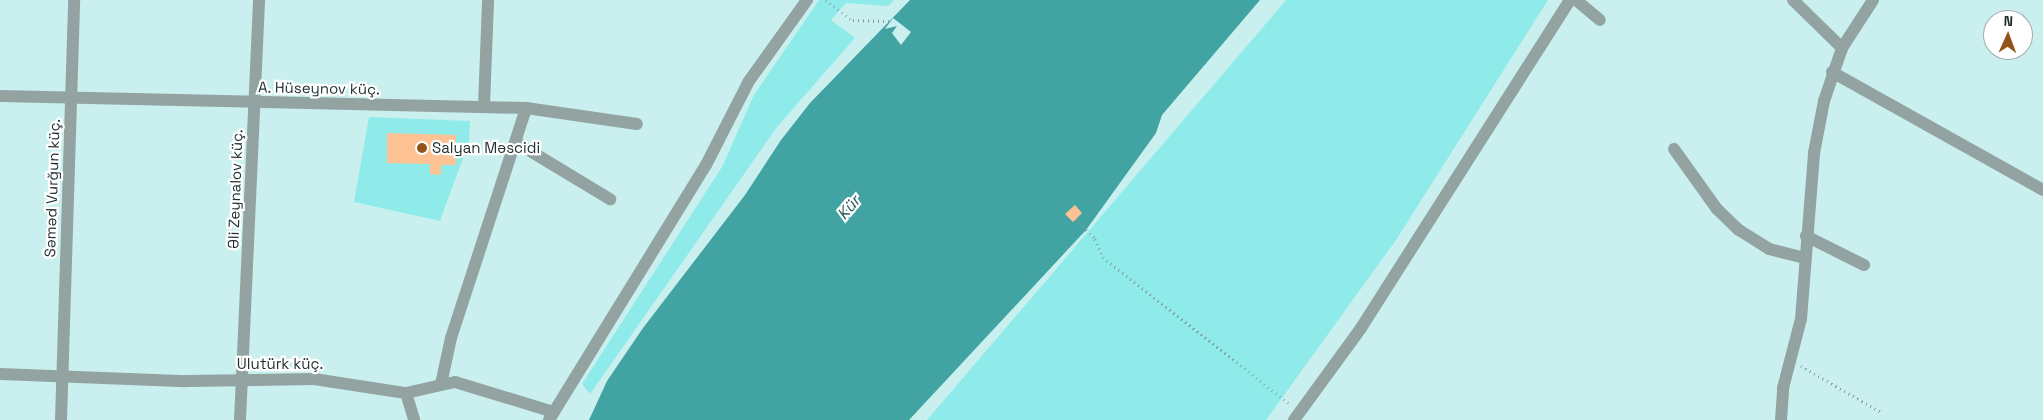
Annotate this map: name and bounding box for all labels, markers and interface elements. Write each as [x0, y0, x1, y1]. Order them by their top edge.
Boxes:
north arrow [1983, 10, 2033, 60]
text: N [2003, 12, 2013, 30]
street label: A. Hüseynov küç. [258, 78, 380, 98]
street label: Səməd Vurğun küç. [41, 118, 63, 258]
street label: Əli Zeynalov küç. [224, 129, 246, 249]
place label: Salyan Məscidi [432, 139, 540, 157]
marker: Salyan Məscidi [416, 142, 428, 154]
water label: Kür [833, 192, 865, 224]
street label: Ulutürk küç. [237, 355, 323, 373]

